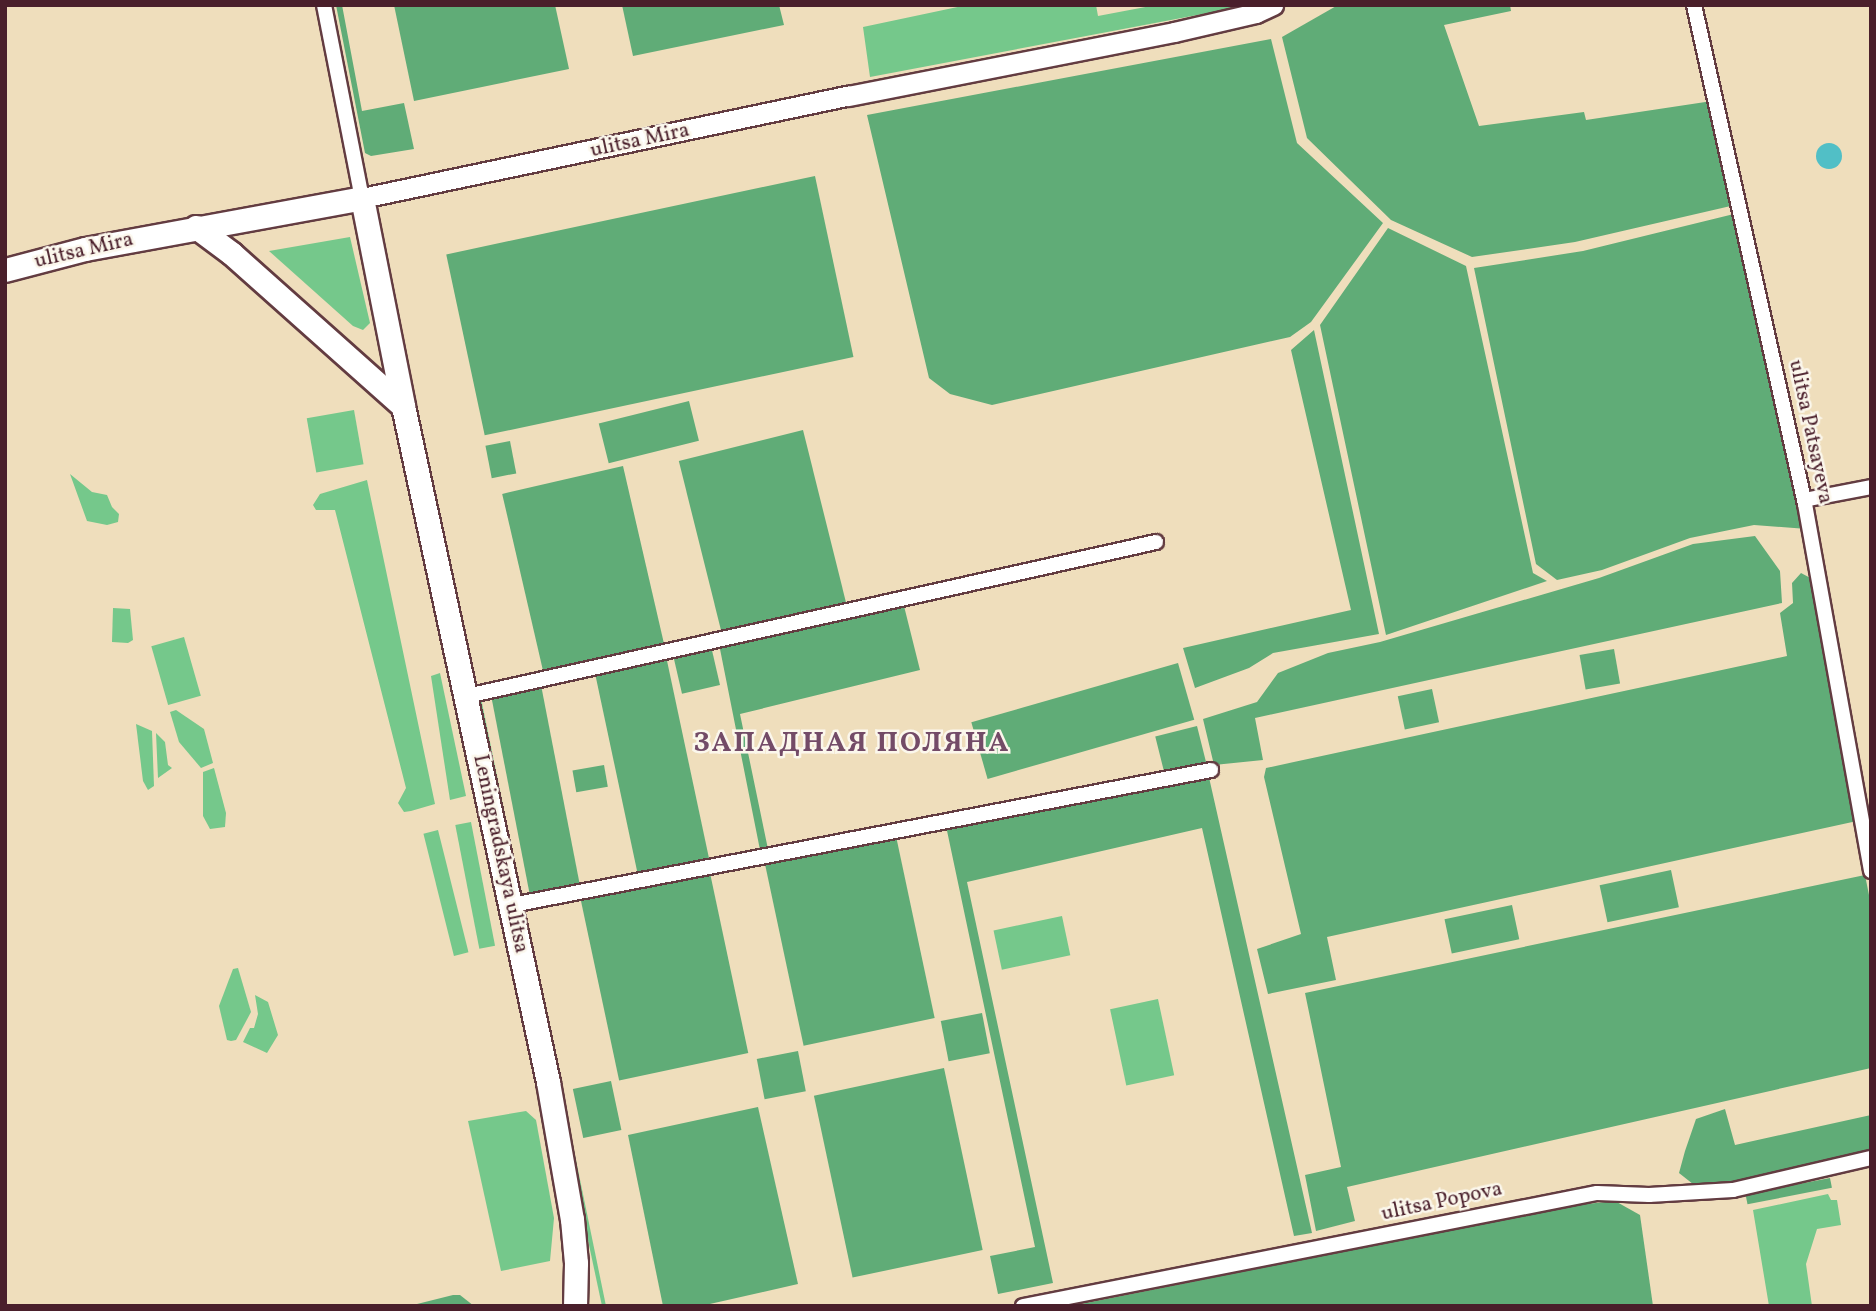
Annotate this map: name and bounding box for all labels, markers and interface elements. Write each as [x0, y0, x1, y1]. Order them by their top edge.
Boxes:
street label: ulitsa Mira [588, 118, 692, 164]
street label: ulitsa Mira [32, 227, 136, 275]
street label: ulitsa Patsayeva [1782, 358, 1838, 506]
district label: ЗАПАДНАЯ ПОЛЯНА [695, 727, 1009, 761]
street label: Leningradskaya ulitsa [467, 752, 533, 956]
street label: ulitsa Popova [1379, 1177, 1505, 1227]

